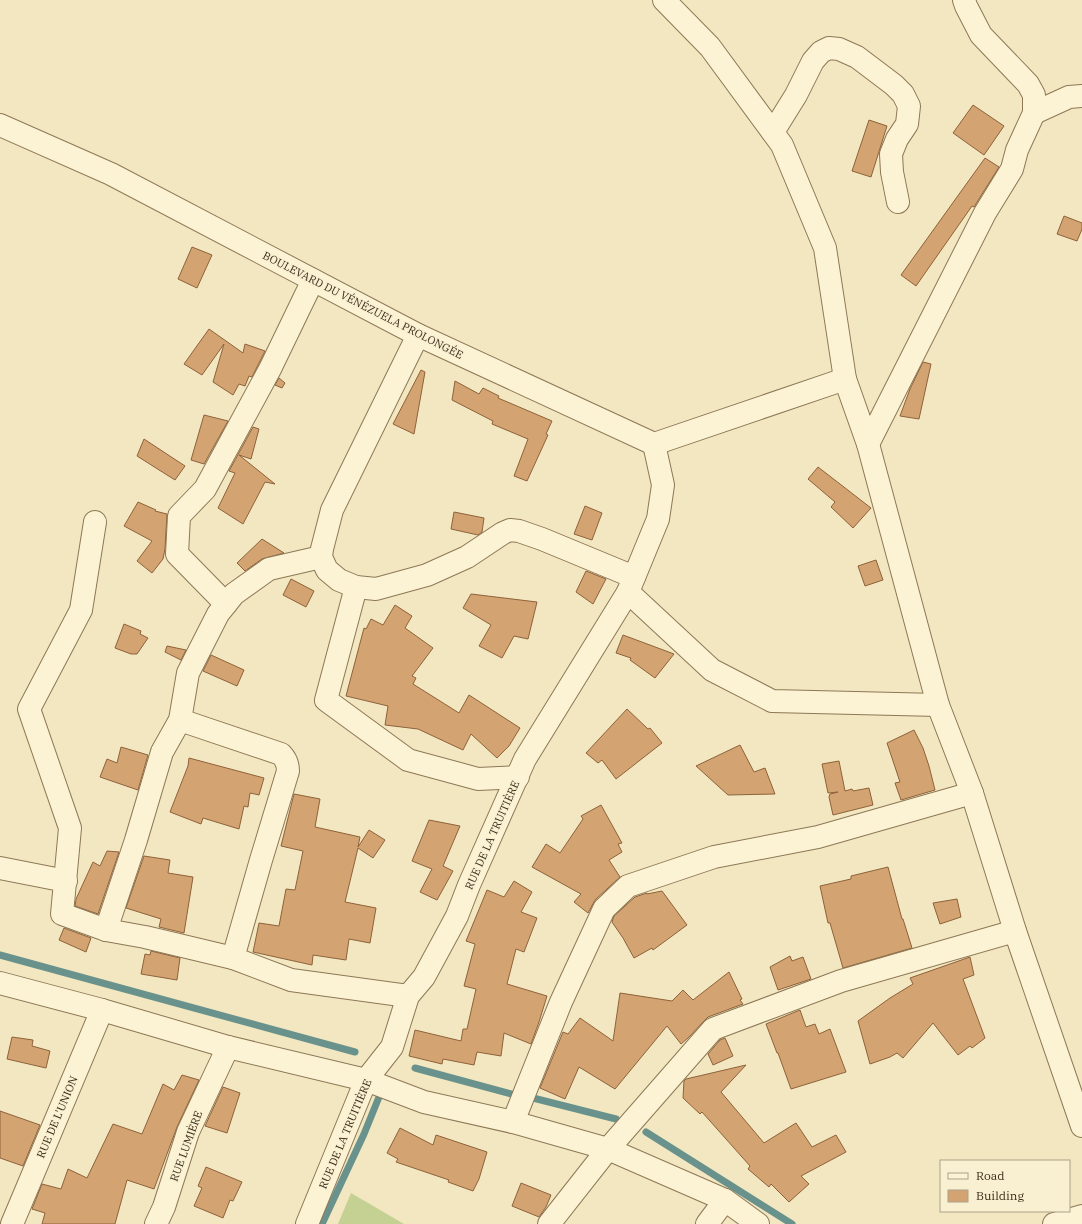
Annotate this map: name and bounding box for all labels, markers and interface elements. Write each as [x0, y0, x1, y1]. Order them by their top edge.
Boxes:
street label: BOULEVARD DU VÉNÉZUELA PROLONGÉE [261, 248, 465, 362]
street label: RUE DE LA TRUITIÈRE [462, 778, 522, 892]
street label: RUE DE L'UNION [33, 1073, 81, 1160]
street label: RUE DE LA TRUITIÈRE [316, 1077, 374, 1191]
street label: RUE LUMIÈRE [167, 1109, 205, 1183]
legend [940, 1160, 1070, 1212]
text: Road [976, 1168, 1005, 1183]
text: Building [976, 1188, 1024, 1203]

